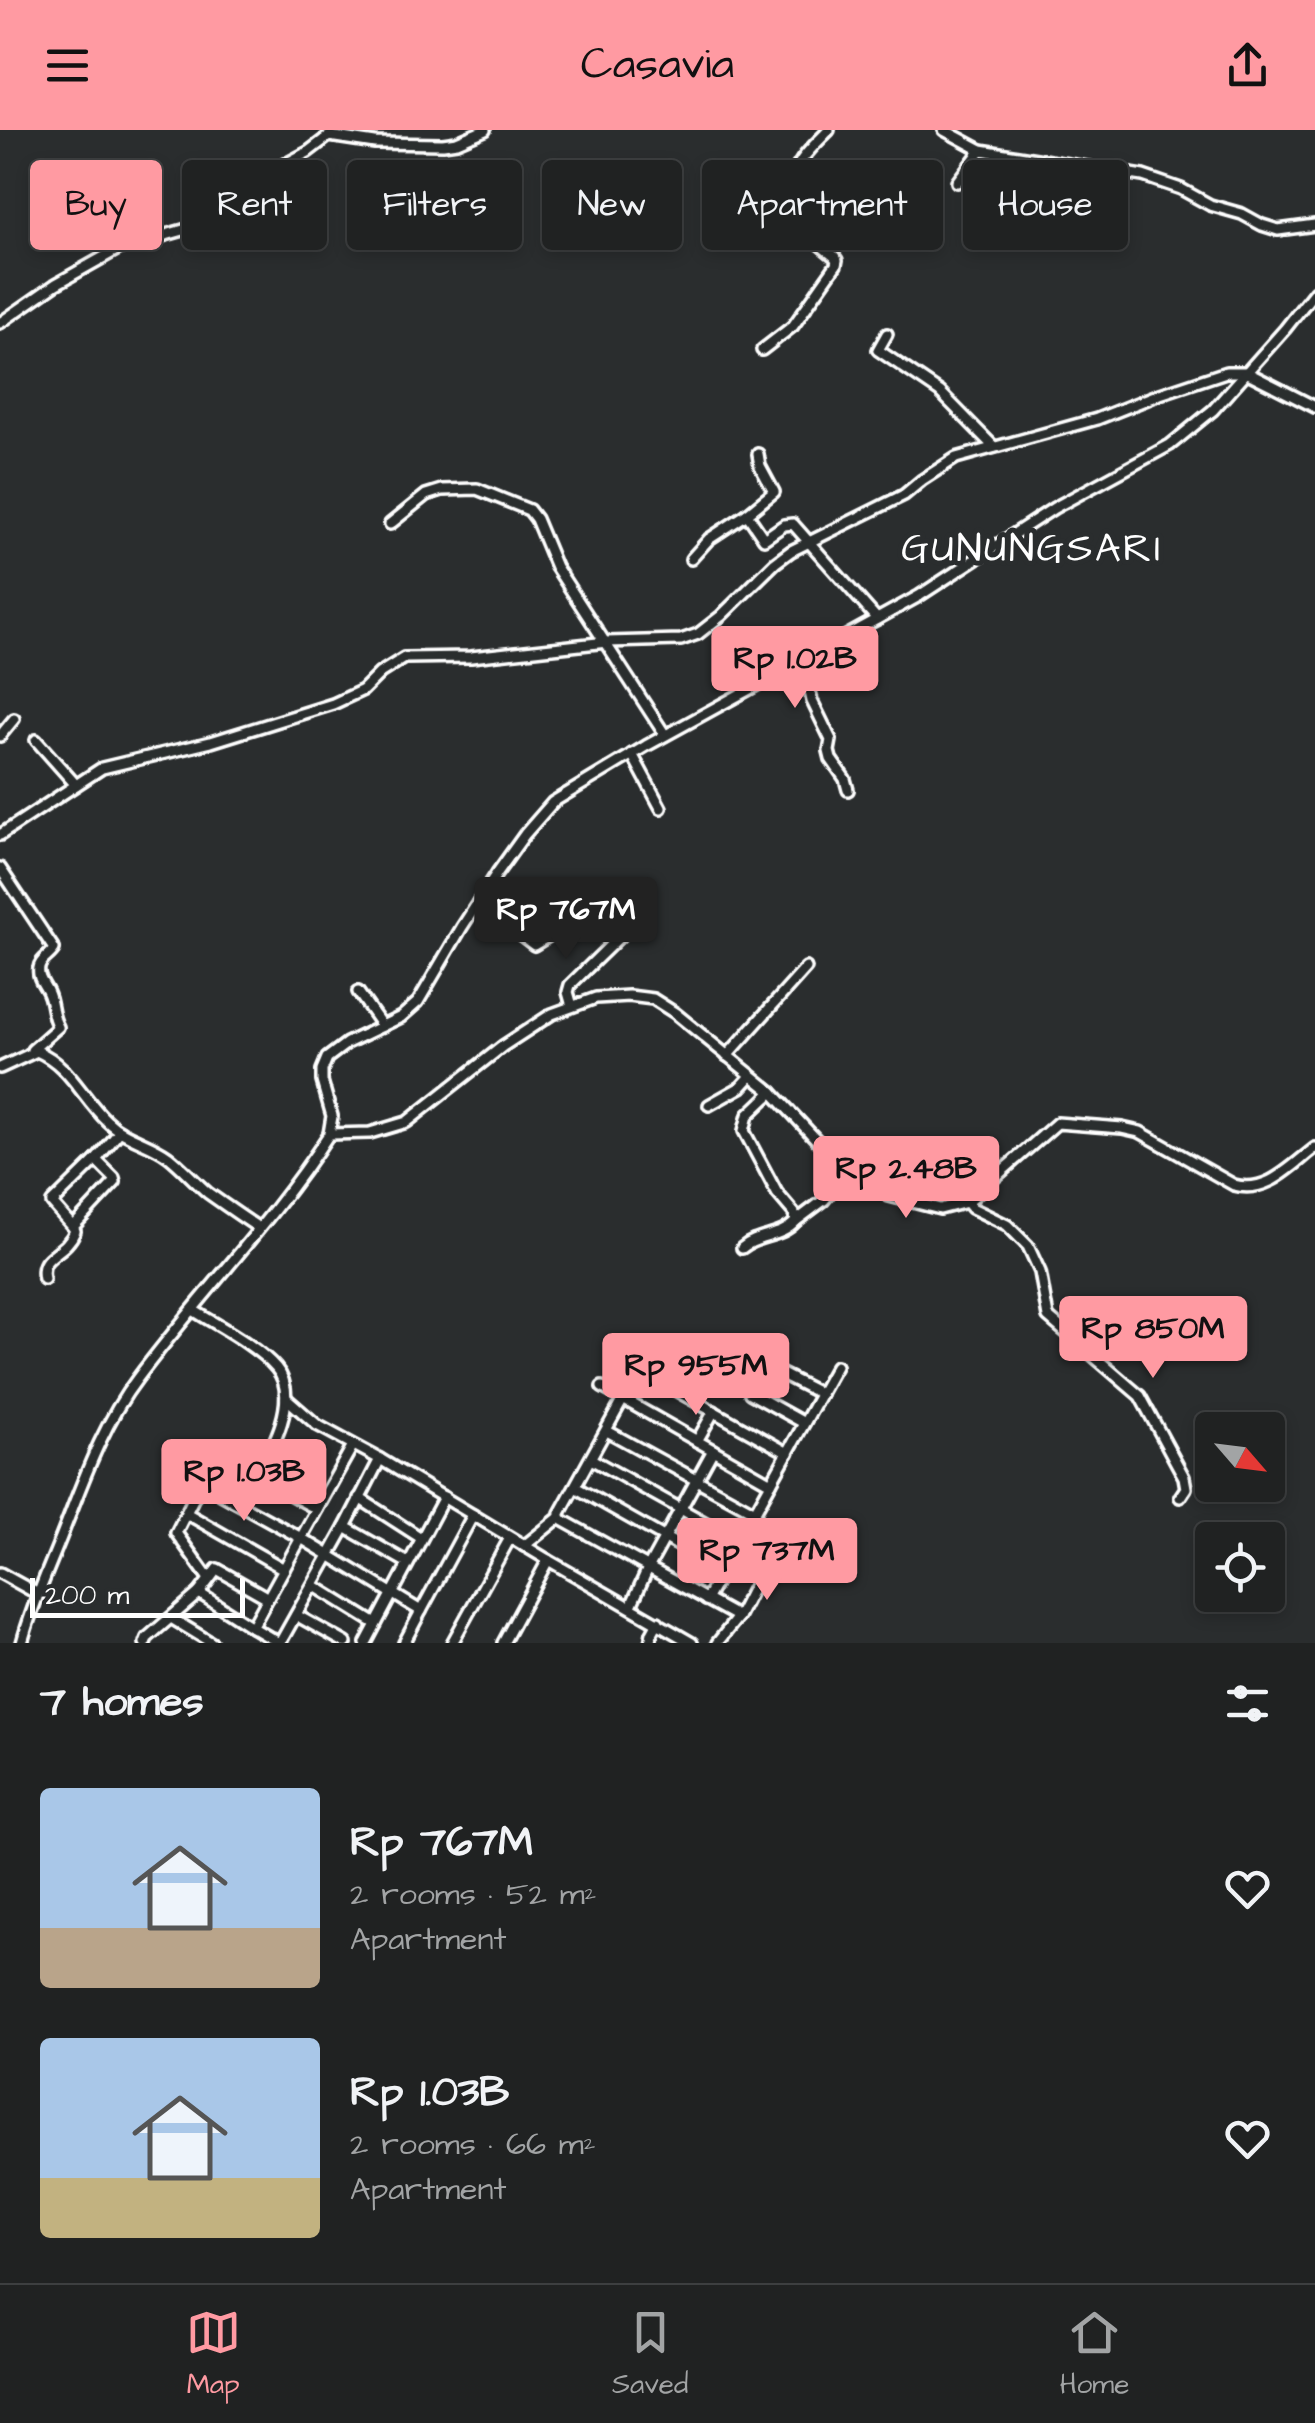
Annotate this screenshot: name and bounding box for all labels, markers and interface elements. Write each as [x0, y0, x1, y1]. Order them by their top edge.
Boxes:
text: Casavia [581, 34, 734, 96]
icon: menu [40, 38, 95, 93]
icon: share [1220, 38, 1275, 93]
chip: Buy [30, 160, 162, 250]
chip: Rent [182, 160, 327, 250]
chip: Filters [347, 160, 522, 250]
chip: New [542, 160, 682, 250]
chip: Apartment [702, 160, 943, 250]
chip: House [963, 160, 1128, 250]
district label: GUNUNGSARI [901, 522, 1163, 577]
pin: Rp 1.02B [692, 626, 898, 711]
text: Rp 1.02B [733, 636, 857, 681]
pin: Rp 767M [474, 877, 658, 962]
text: Rp 767M [496, 887, 636, 932]
pin: Rp 2.48B [803, 1136, 1009, 1221]
text: Rp 2.48B [835, 1146, 977, 1191]
pin: Rp 850M [1061, 1296, 1245, 1381]
text: Rp 850M [1081, 1306, 1225, 1351]
pin: Rp 955M [604, 1333, 788, 1418]
text: Rp 955M [624, 1343, 768, 1388]
north arrow [1195, 1412, 1285, 1502]
map controls [1195, 1412, 1285, 1612]
pin: Rp 1.03B [141, 1439, 347, 1524]
text: Rp 1.03B [183, 1449, 305, 1494]
pin: Rp 737M [675, 1518, 859, 1603]
button: locate [1195, 1522, 1285, 1612]
text: Rp 737M [699, 1528, 835, 1573]
scale bar [30, 1573, 245, 1618]
text: 200 m [45, 1576, 129, 1615]
text: 7 homes [40, 1674, 204, 1732]
icon: filters [1220, 1676, 1275, 1731]
text: Rp 767M [350, 1814, 533, 1872]
icon: home [120, 1828, 240, 1948]
icon: heart [1220, 1861, 1275, 1916]
text: 2 rooms · 52 m² [350, 1872, 597, 1917]
text: Apartment [350, 1917, 506, 1962]
text: Rp 1.03B [350, 2064, 509, 2122]
icon: home [120, 2078, 240, 2198]
icon: heart [1220, 2111, 1275, 2166]
text: 2 rooms · 66 m² [350, 2122, 596, 2167]
text: Apartment [350, 2167, 506, 2212]
tab: Map [186, 2305, 241, 2404]
tab: Saved [612, 2305, 688, 2404]
tab: Home [1060, 2305, 1129, 2404]

